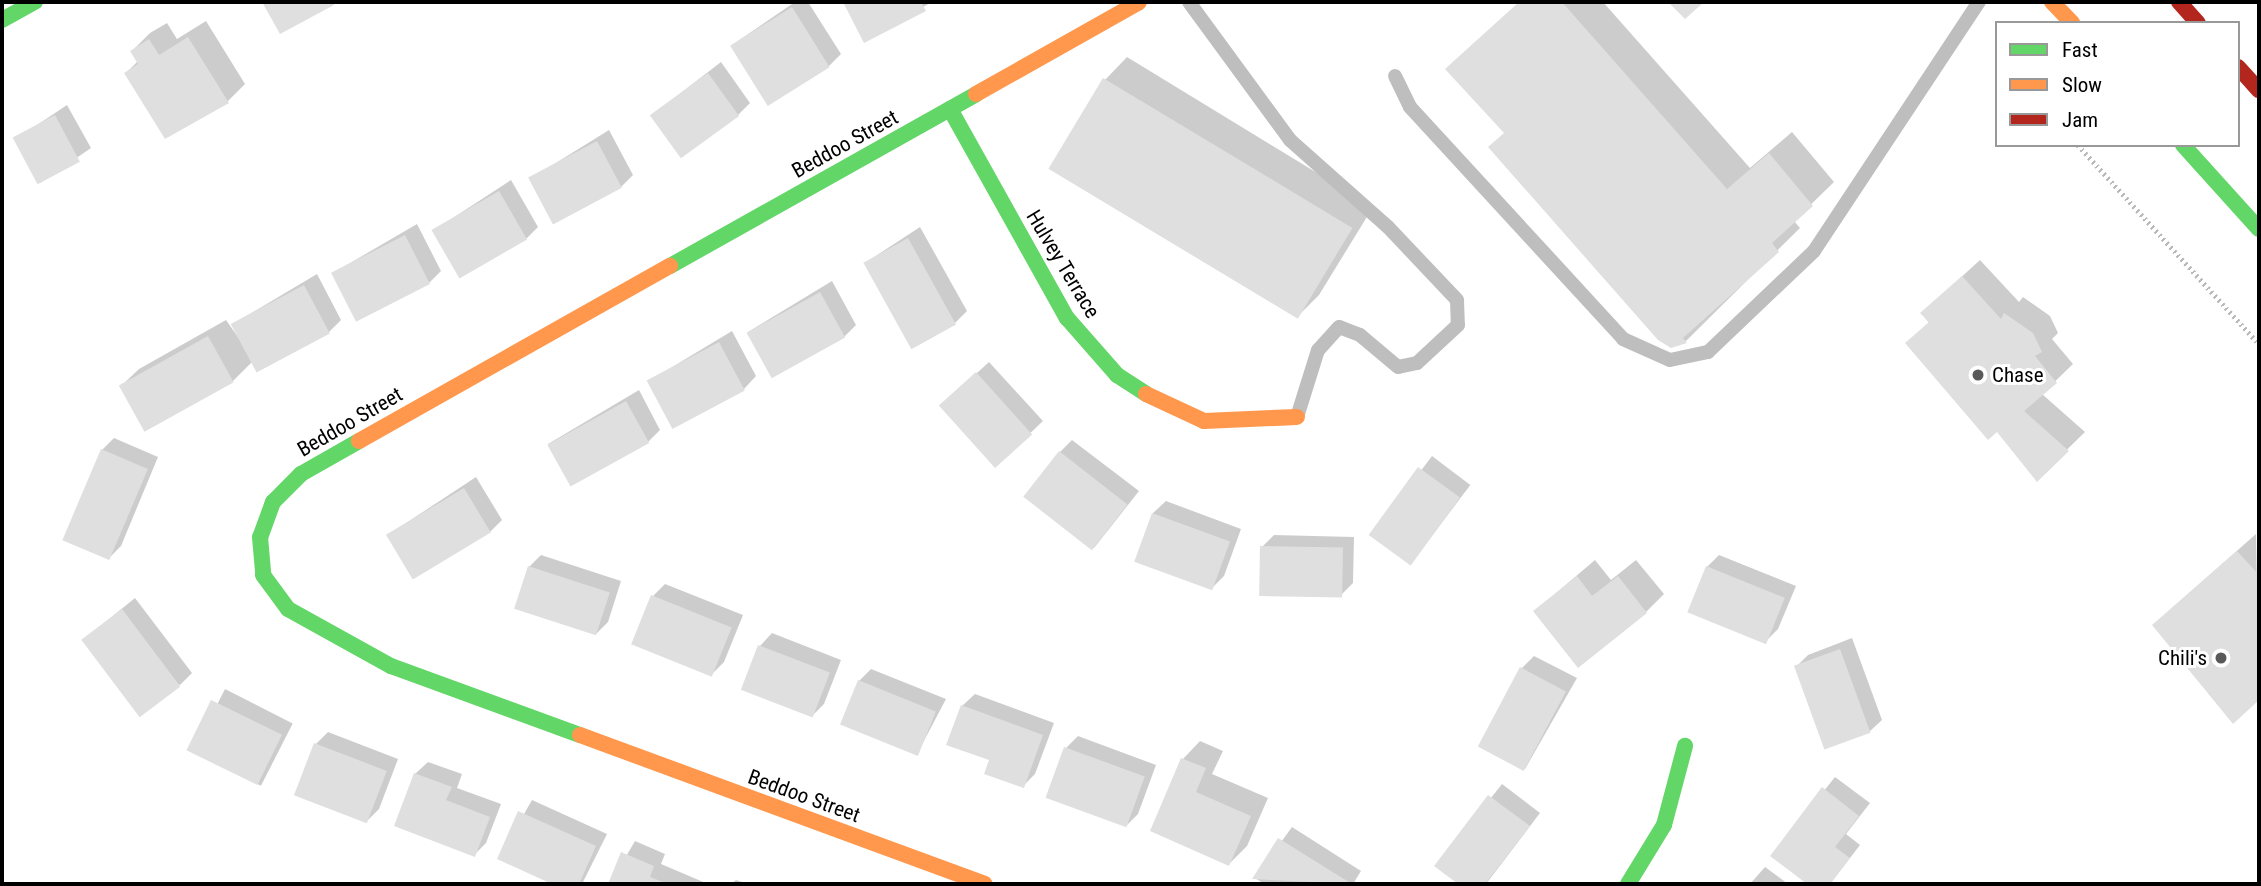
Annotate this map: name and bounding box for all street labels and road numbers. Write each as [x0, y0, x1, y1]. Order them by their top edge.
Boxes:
street label: Beddoo Street [788, 105, 902, 183]
street label: Hulvey Terrace [1021, 205, 1105, 323]
street label: Beddoo Street [293, 382, 407, 462]
street label: Beddoo Street [745, 764, 863, 828]

